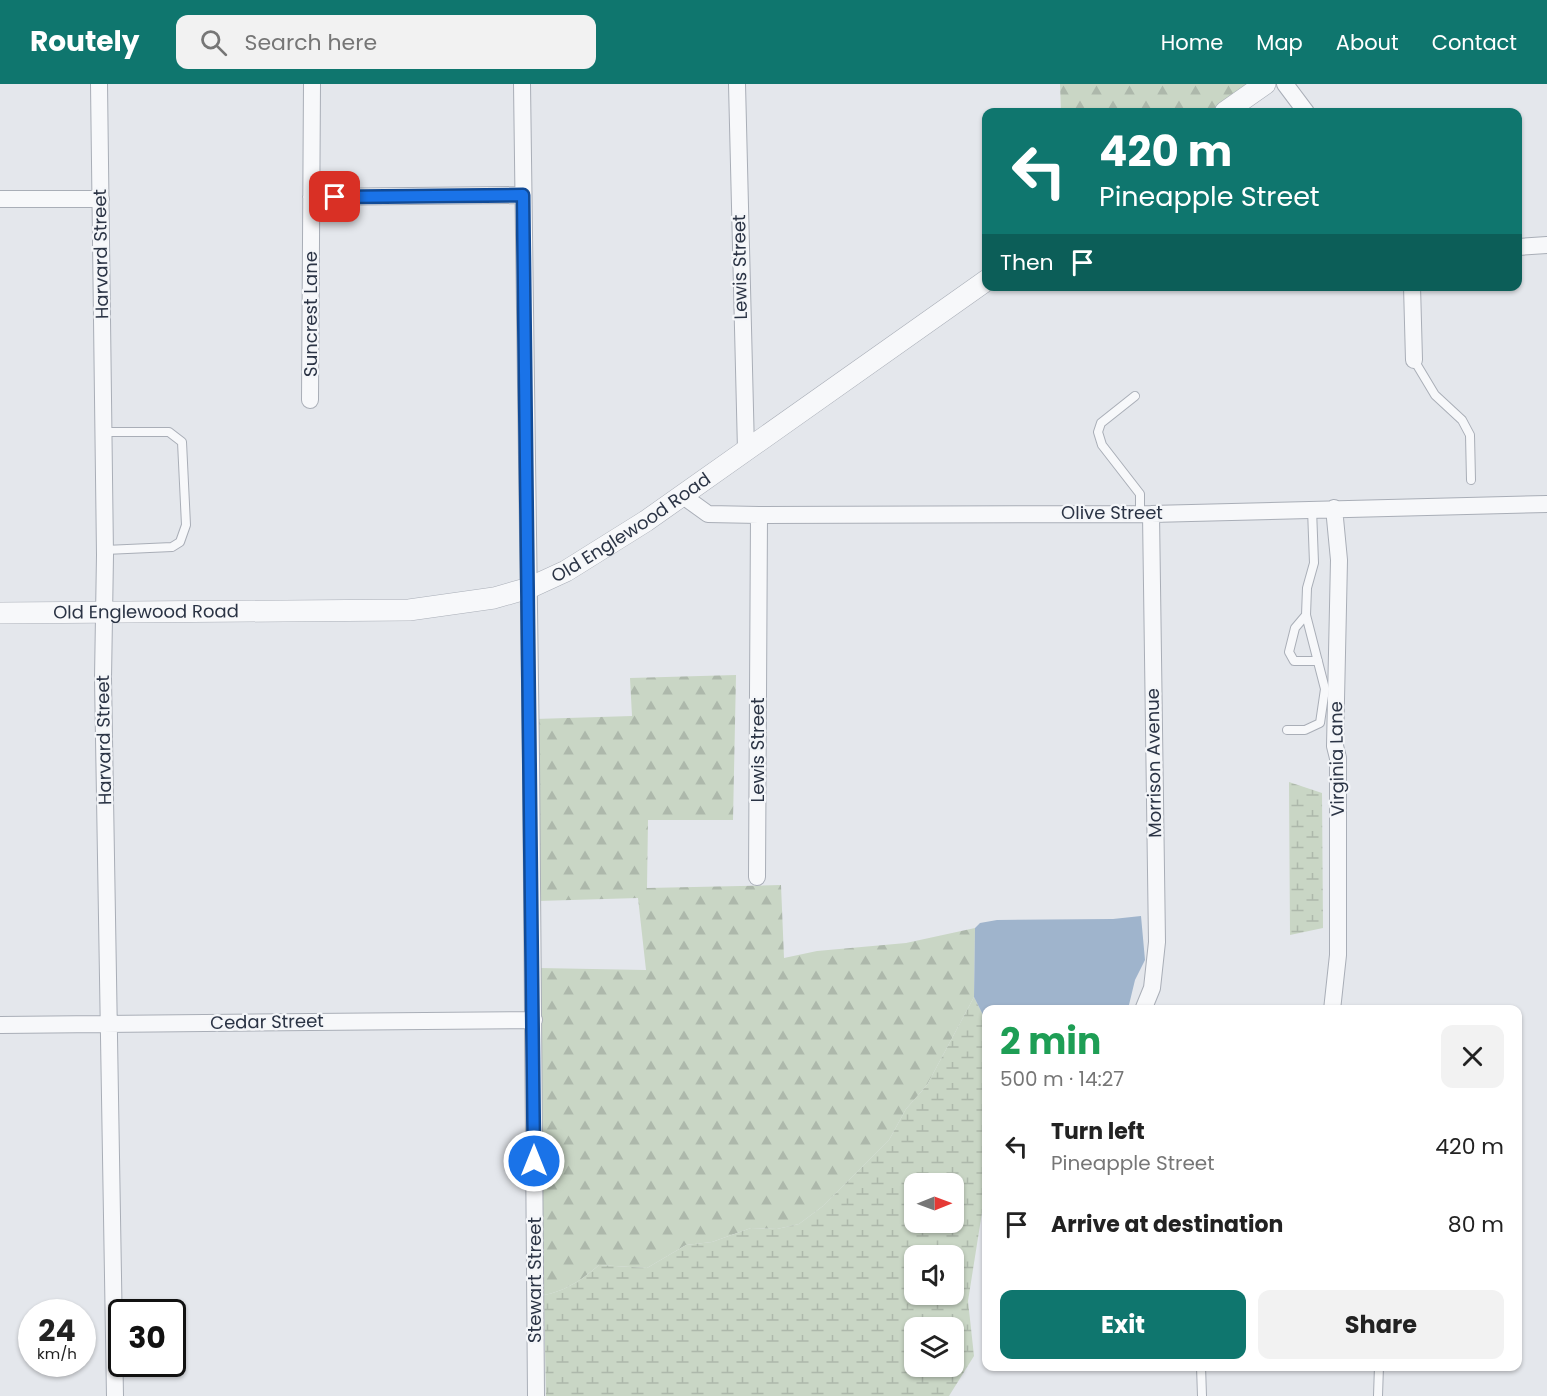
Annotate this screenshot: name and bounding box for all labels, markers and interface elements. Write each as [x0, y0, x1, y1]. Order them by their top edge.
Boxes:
search box [176, 15, 596, 69]
text: Routely [30, 22, 140, 61]
icon: search [197, 26, 230, 59]
text: Search here [245, 27, 377, 58]
text: Home [1161, 28, 1223, 57]
text: Map [1256, 28, 1303, 57]
text: About [1336, 28, 1399, 57]
text: Contact [1432, 28, 1517, 57]
text: 420 m [1099, 122, 1232, 181]
icon: left [1000, 132, 1078, 210]
pin [309, 171, 360, 222]
text: Pineapple Street [1099, 178, 1320, 215]
icon: arrive [318, 180, 351, 213]
street label: Harvard Street [87, 189, 114, 319]
street label: Lewis Street [726, 214, 753, 320]
icon: arrive [1066, 246, 1099, 279]
text: Then [1000, 247, 1054, 278]
street label: Suncrest Lane [298, 251, 323, 377]
street label: Old Englewood Road [547, 466, 715, 588]
street label: Olive Street [1061, 500, 1163, 525]
street label: Old Englewood Road [53, 598, 239, 625]
street label: Harvard Street [90, 675, 117, 805]
street label: Morrison Avenue [1140, 688, 1167, 838]
street label: Lewis Street [745, 697, 770, 803]
street label: Virginia Lane [1323, 701, 1350, 817]
street label: Cedar Street [210, 1008, 324, 1035]
text: 2 min [1000, 1016, 1101, 1067]
button: close [1441, 1025, 1504, 1088]
text: 500 m · 14:27 [1000, 1065, 1124, 1093]
text: Turn left [1051, 1116, 1145, 1147]
position arrow [502, 1129, 566, 1193]
icon: left [1000, 1130, 1033, 1163]
text: 420 m [1435, 1131, 1504, 1162]
text: Pineapple Street [1051, 1149, 1214, 1177]
north arrow [904, 1173, 964, 1233]
map controls [904, 1173, 964, 1377]
icon: arrive [1000, 1208, 1033, 1241]
text: Arrive at destination [1051, 1209, 1283, 1240]
text: 80 m [1448, 1209, 1504, 1240]
street label: Stewart Street [522, 1217, 547, 1343]
button: sound [904, 1245, 964, 1305]
button: Exit [1000, 1290, 1246, 1359]
button: Share [1258, 1290, 1504, 1359]
speed limit sign: 30 [108, 1299, 186, 1377]
text: 24 [38, 1309, 76, 1352]
button: layers [904, 1317, 964, 1377]
text: km/h [37, 1343, 77, 1364]

